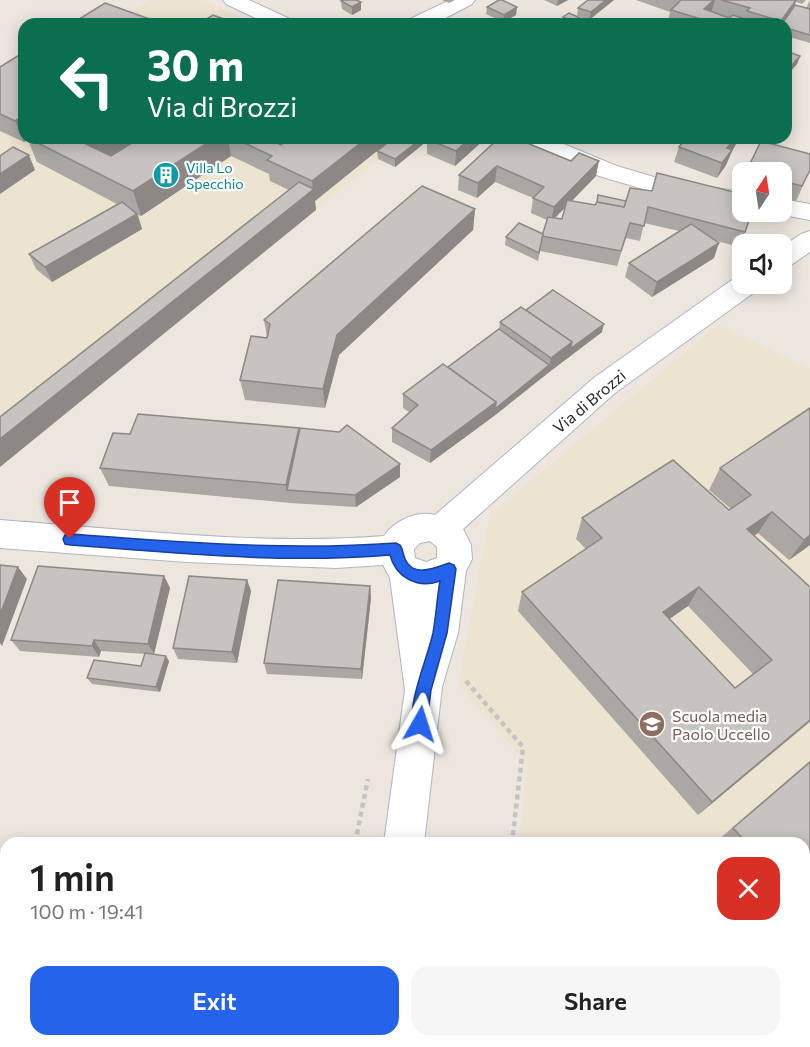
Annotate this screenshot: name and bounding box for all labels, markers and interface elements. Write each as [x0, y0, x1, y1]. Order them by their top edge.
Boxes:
text: 30 m [147, 38, 244, 90]
icon: left [48, 42, 126, 120]
text: Via di Brozzi [147, 90, 297, 123]
place label: Villa Lo Specchio [186, 159, 244, 192]
building icon: Villa Lo Specchio [151, 160, 181, 190]
north arrow [732, 162, 792, 222]
map controls [732, 162, 792, 294]
button: sound [732, 234, 792, 294]
street label: Via di Brozzi [549, 365, 629, 437]
pin [44, 477, 95, 539]
icon: arrive [53, 486, 86, 519]
position arrow [388, 692, 452, 756]
place label: Scuola media Paolo Uccello [672, 706, 770, 743]
school or university icon: Scuola media Paolo Uccello [637, 709, 667, 739]
text: 1 min [30, 854, 115, 898]
button: close [717, 857, 780, 920]
text: 100 m · 19:41 [30, 899, 144, 923]
button: Exit [30, 966, 399, 1035]
button: Share [411, 966, 780, 1035]

